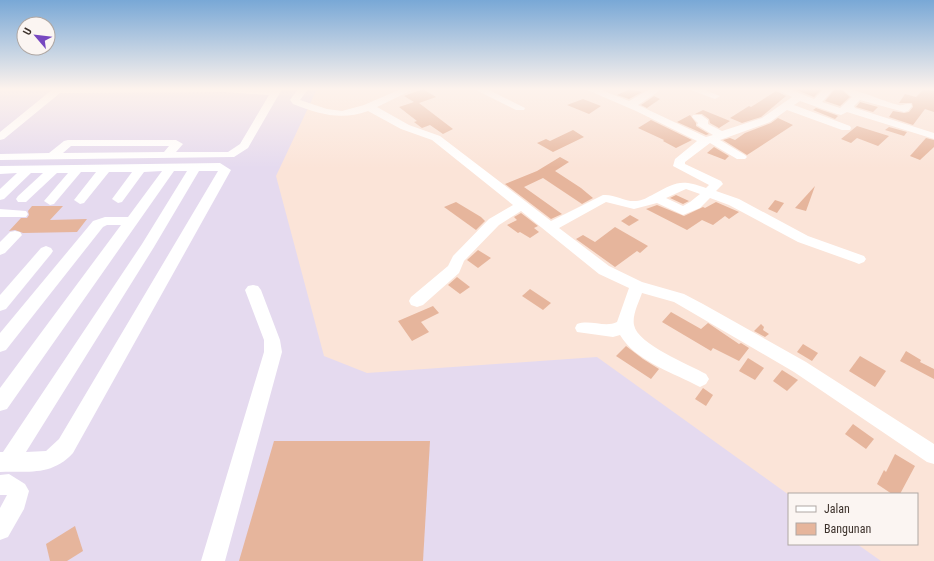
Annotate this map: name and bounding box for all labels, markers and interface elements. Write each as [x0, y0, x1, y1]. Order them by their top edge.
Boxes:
north arrow [16, 16, 56, 56]
text: U [20, 26, 35, 37]
legend [788, 493, 918, 545]
text: Jalan [824, 502, 850, 516]
text: Bangunan [824, 522, 871, 536]

